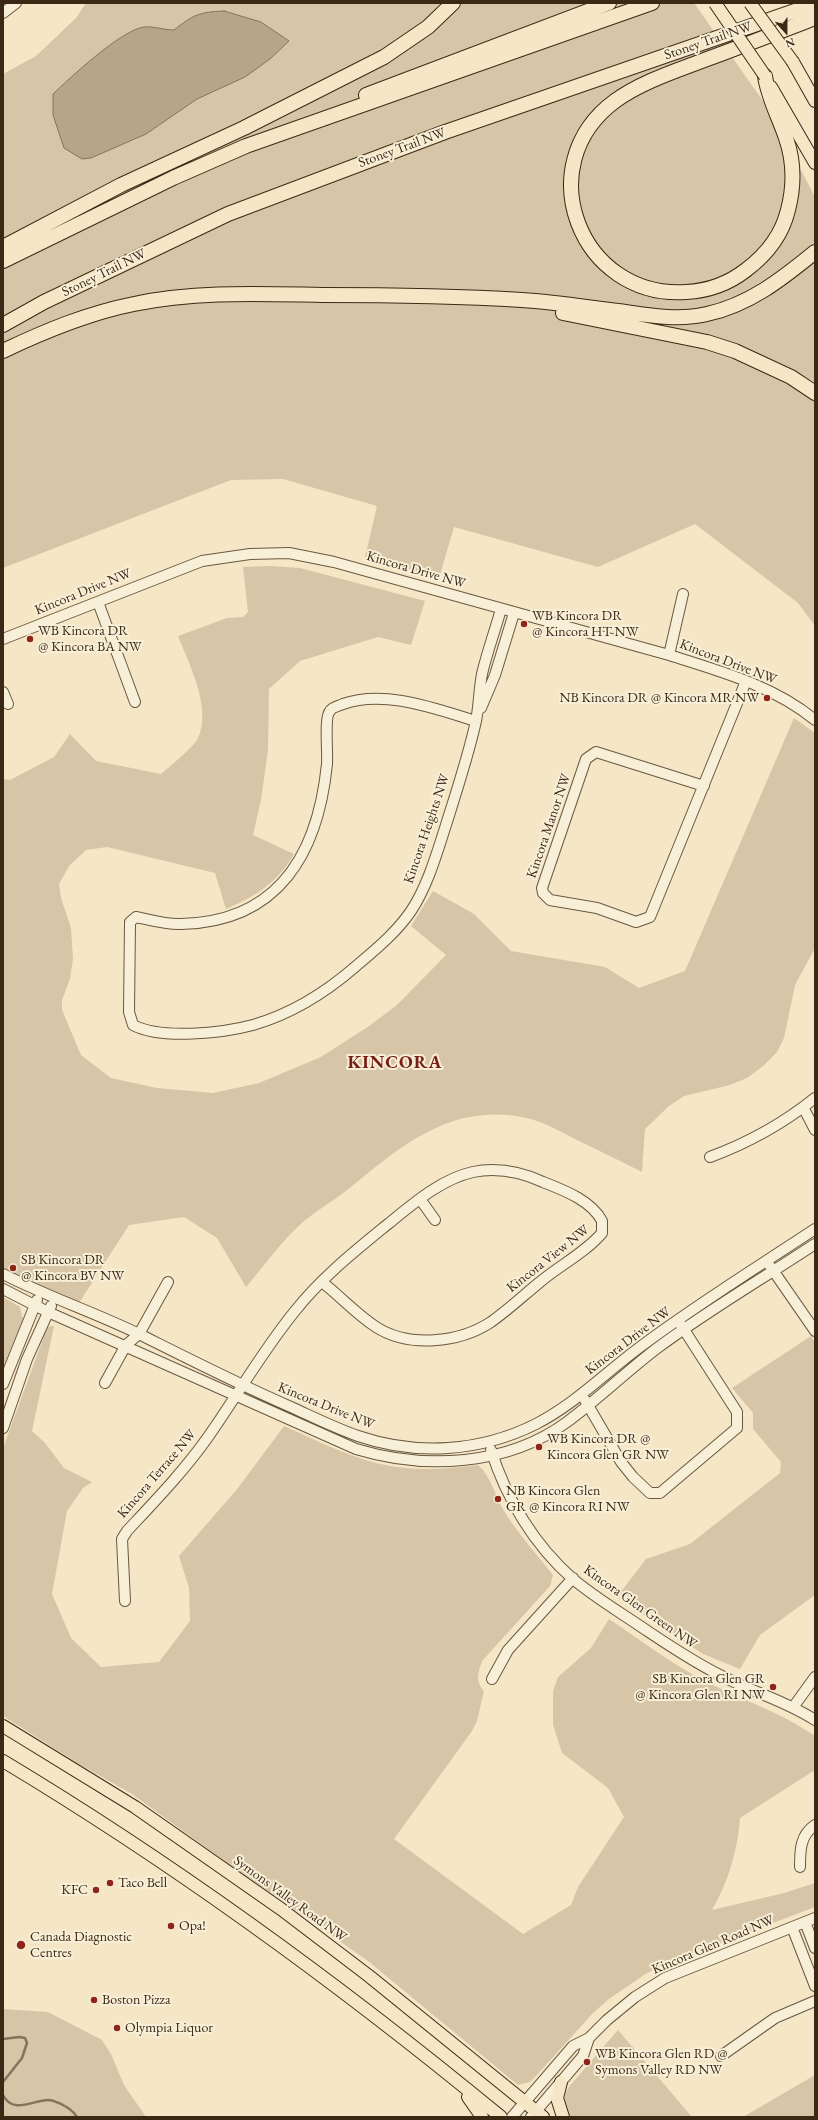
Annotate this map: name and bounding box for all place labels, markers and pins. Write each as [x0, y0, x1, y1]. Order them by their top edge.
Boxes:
place label: WB Kincora DR @ Kincora HT NW [532, 608, 638, 640]
marker: WB Kincora DR @ Kincora HT NW [519, 619, 529, 629]
place label: WB Kincora DR @ Kincora BA NW [38, 623, 142, 656]
marker: WB Kincora DR @ Kincora BA NW [25, 634, 35, 644]
place label: NB Kincora DR @ Kincora MR NW [559, 690, 759, 706]
marker: NB Kincora DR @ Kincora MR NW [762, 693, 772, 703]
place label: SB Kincora DR @ Kincora BV NW [21, 1252, 124, 1284]
marker: SB Kincora DR @ Kincora BV NW [8, 1263, 18, 1273]
place label: WB Kincora DR @ Kincora Glen GR NW [547, 1431, 669, 1464]
marker: WB Kincora DR @ Kincora Glen GR NW [534, 1442, 544, 1452]
place label: NB Kincora Glen GR @ Kincora RI NW [506, 1483, 629, 1516]
marker: NB Kincora Glen GR @ Kincora RI NW [493, 1494, 503, 1504]
place label: SB Kincora Glen GR @ Kincora Glen RI NW [635, 1671, 765, 1704]
marker: SB Kincora Glen GR @ Kincora Glen RI NW [768, 1682, 778, 1692]
place label: Taco Bell [118, 1875, 167, 1891]
marker: Taco Bell [105, 1878, 115, 1888]
place label: KFC [61, 1882, 88, 1898]
marker: KFC [91, 1885, 101, 1895]
place label: Opa! [179, 1918, 206, 1934]
marker: Opa! [166, 1921, 176, 1931]
place label: Canada Diagnostic Centres [30, 1929, 132, 1962]
marker: Canada Diagnostic Centres [15, 1939, 27, 1951]
place label: Boston Pizza [102, 1992, 170, 2008]
marker: Boston Pizza [89, 1995, 99, 2005]
place label: Olympia Liquor [125, 2020, 213, 2036]
marker: Olympia Liquor [112, 2023, 122, 2033]
place label: WB Kincora Glen RD @ Symons Valley RD NW [595, 2046, 728, 2078]
marker: WB Kincora Glen RD @ Symons Valley RD NW [582, 2057, 592, 2067]

